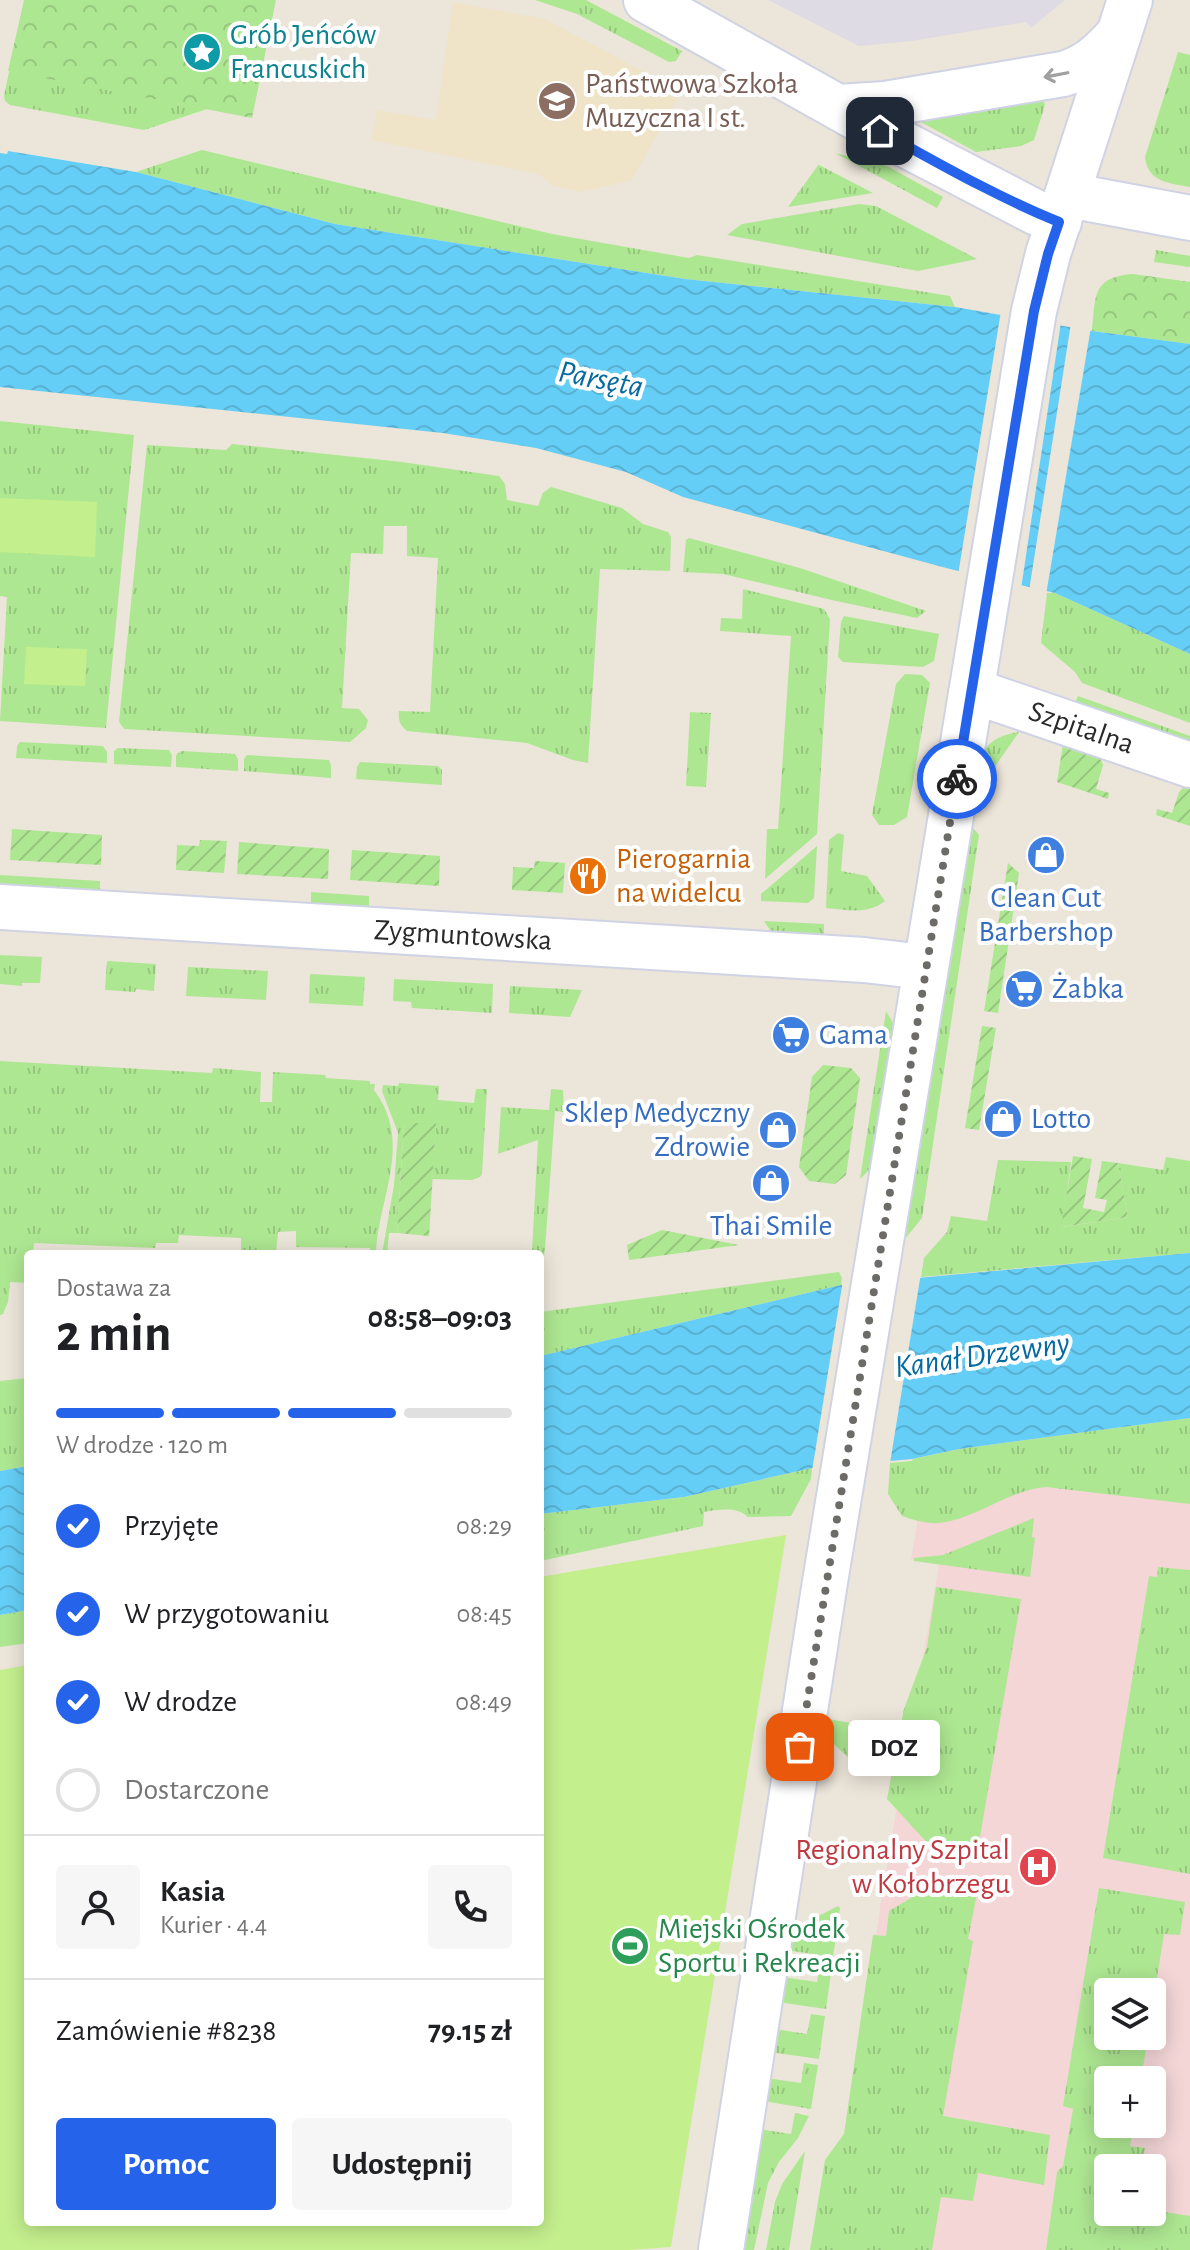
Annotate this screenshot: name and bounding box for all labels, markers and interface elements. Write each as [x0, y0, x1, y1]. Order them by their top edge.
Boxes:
place label: Grób Jeńców Francuskich [230, 20, 376, 84]
place icon: Grób Jeńców Francuskich [181, 31, 223, 73]
place label: Państwowa Szkoła Muzyczna I st. [585, 69, 798, 133]
one-way arrow [1043, 69, 1069, 84]
school or university icon: Państwowa Szkoła Muzyczna I st. [536, 80, 578, 122]
pin [846, 97, 914, 165]
icon: home [858, 109, 902, 153]
water label: Parsęta [556, 355, 646, 403]
street label: Szpitalna [1025, 696, 1138, 760]
courier [917, 739, 997, 819]
icon: bike [935, 757, 979, 801]
shop icon: Clean Cut Barbershop [1025, 834, 1067, 876]
place label: Pierogarnia na widelcu [616, 844, 751, 908]
restaurant icon: Pierogarnia na widelcu [567, 855, 609, 897]
place label: Clean Cut Barbershop [978, 883, 1114, 947]
street label: Zygmuntowska [373, 915, 553, 956]
supermarket icon: Żabka [1003, 968, 1045, 1010]
place label: Żabka [1052, 972, 1124, 1004]
supermarket icon: Gama [770, 1014, 812, 1056]
place label: Gama [819, 1020, 888, 1050]
place label: Sklep Medyczny Zdrowie [565, 1098, 750, 1162]
shop icon: Lotto [982, 1098, 1024, 1140]
place label: Lotto [1031, 1104, 1091, 1134]
shop icon: Sklep Medyczny Zdrowie [757, 1109, 799, 1151]
shop icon: Thai Smile [750, 1162, 792, 1204]
place label: Thai Smile [710, 1211, 832, 1241]
text: Dostawa za [56, 1275, 171, 1301]
text: 08:58–09:03 [368, 1303, 512, 1333]
text: 2 min [56, 1308, 171, 1360]
water label: Kanał Drzewny [893, 1327, 1071, 1383]
text: W drodze · 120 m [56, 1432, 228, 1458]
icon: check [56, 1504, 100, 1548]
text: Przyjęte [124, 1511, 219, 1541]
text: 08:29 [456, 1513, 512, 1539]
icon: check [56, 1592, 100, 1636]
text: W przygotowaniu [124, 1599, 329, 1629]
text: 08:45 [457, 1601, 512, 1627]
icon: check [56, 1680, 100, 1724]
text: W drodze [124, 1687, 237, 1717]
text: 08:49 [455, 1689, 512, 1715]
pin [766, 1713, 834, 1781]
callout: DOZ [848, 1719, 940, 1775]
icon: bag [778, 1725, 822, 1769]
text: DOZ [870, 1735, 918, 1761]
text: Dostarczone [124, 1775, 269, 1805]
place label: Regionalny Szpital w Kołobrzegu [795, 1835, 1010, 1899]
hospital icon: Regionalny Szpital w Kołobrzegu [1017, 1846, 1059, 1888]
button: person [56, 1865, 140, 1949]
button: phone [428, 1865, 512, 1949]
text: Kasia [160, 1877, 225, 1907]
text: Kurier · 4.4 [160, 1912, 267, 1938]
place label: Miejski Ośrodek Sportu i Rekreacji [658, 1914, 861, 1978]
sports icon: Miejski Ośrodek Sportu i Rekreacji [609, 1925, 651, 1967]
map controls [1094, 1978, 1166, 2226]
button: layers [1094, 1978, 1166, 2050]
text: Zamówienie #8238 [56, 2016, 276, 2046]
text: 79.15 zł [428, 2016, 512, 2046]
button: + [1094, 2066, 1166, 2138]
button: Pomoc [56, 2118, 276, 2210]
button: Udostępnij [292, 2118, 512, 2210]
button: − [1094, 2154, 1166, 2226]

